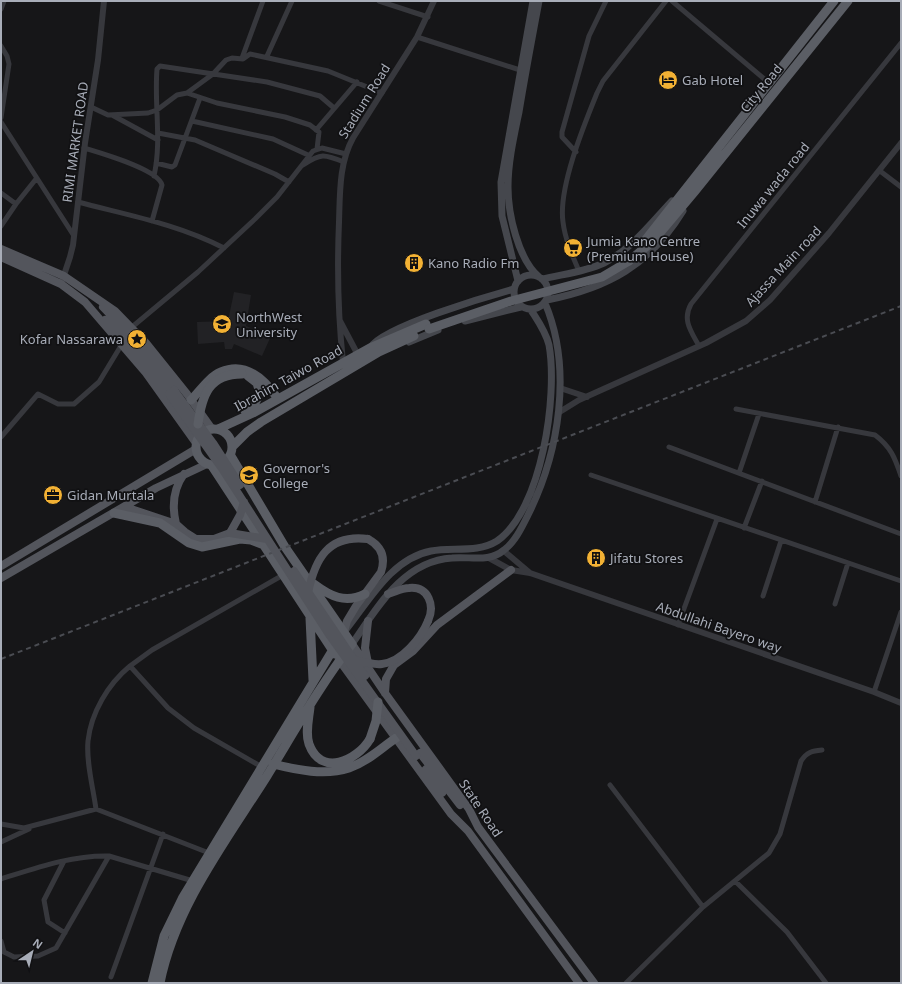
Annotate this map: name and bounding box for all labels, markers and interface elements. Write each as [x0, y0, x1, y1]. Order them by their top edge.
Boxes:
street label: Stadium Road [334, 60, 394, 142]
street label: City Road [736, 60, 786, 116]
hotel icon: Gab Hotel [657, 69, 679, 91]
place label: Gab Hotel [682, 71, 743, 89]
street label: RIMI MARKET ROAD [58, 80, 92, 204]
street label: Inuwa wada road [733, 138, 813, 232]
street label: Ajassa Main road [741, 222, 825, 310]
place label: Jumia Kano Centre (Premium House) [585, 232, 700, 265]
supermarket icon: Jumia Kano Centre (Premium House) [562, 237, 584, 259]
building icon: Kano Radio Fm [403, 252, 425, 274]
place label: Kano Radio Fm [428, 254, 520, 272]
place label: NorthWest University [236, 308, 302, 341]
school or university icon: NorthWest University [211, 313, 233, 335]
place icon: Kofar Nassarawa [126, 328, 148, 350]
place label: Kofar Nassarawa [20, 330, 123, 348]
street label: Ibrahim Taiwo Road [231, 341, 345, 415]
place label: Governor's College [263, 459, 330, 492]
school or university icon: Governor's College [238, 464, 260, 486]
office icon: Gidan Murtala [42, 484, 64, 506]
place label: Gidan Murtala [67, 486, 154, 504]
building icon: Jifatu Stores [585, 547, 607, 569]
place label: Jifatu Stores [608, 549, 683, 567]
street label: Abdullahi Bayero way [654, 597, 784, 657]
street label: State Road [455, 776, 507, 840]
north arrow [12, 932, 52, 972]
text: N [30, 935, 46, 952]

